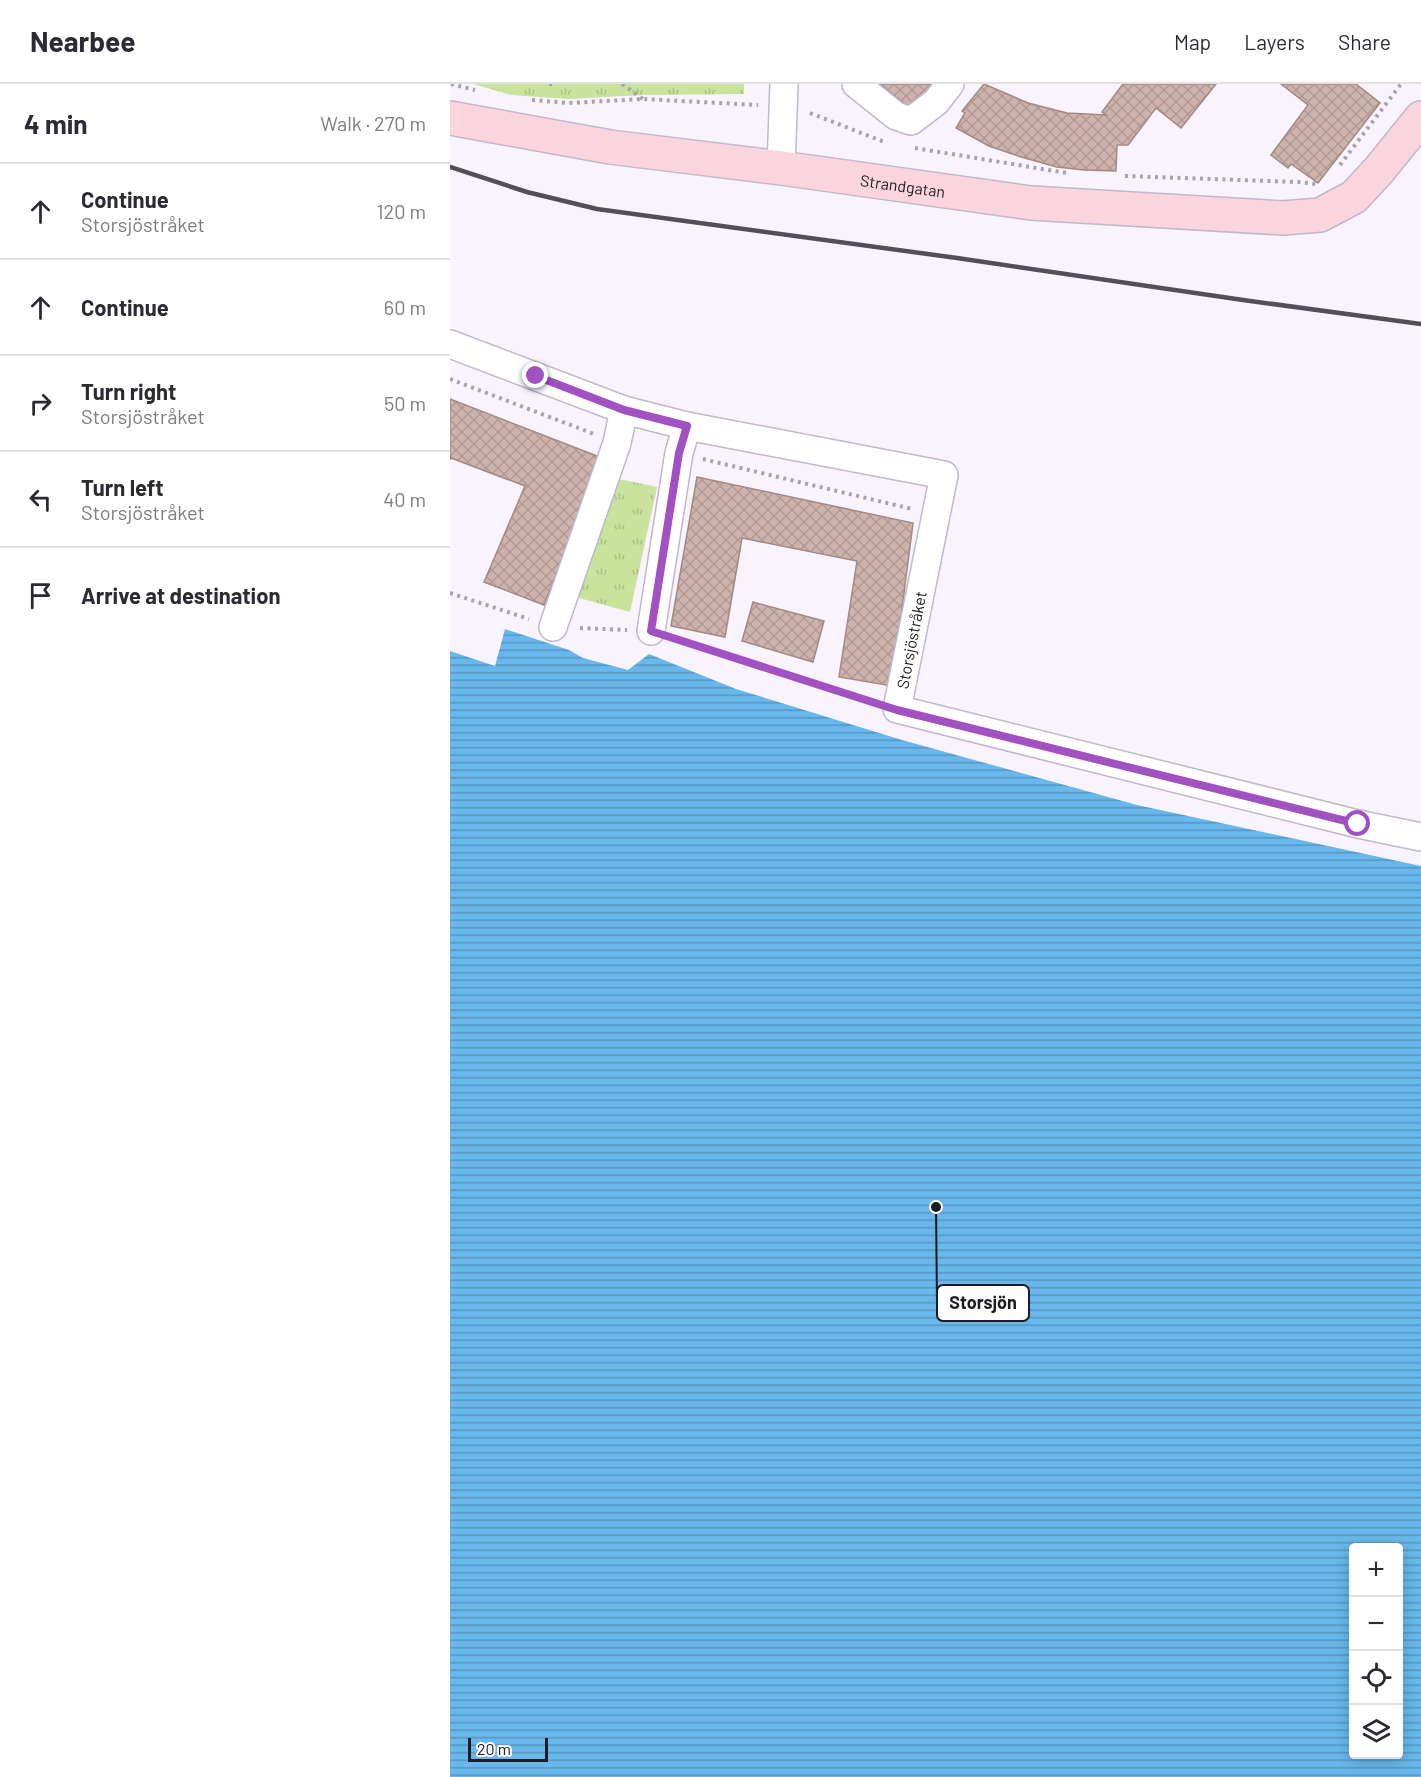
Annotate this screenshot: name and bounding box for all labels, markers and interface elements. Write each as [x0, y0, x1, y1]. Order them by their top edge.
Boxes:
text: Nearbee [30, 24, 136, 58]
text: Map [1174, 29, 1211, 54]
text: Layers [1244, 29, 1305, 54]
text: Share [1338, 29, 1391, 54]
text: 4 min [24, 108, 88, 139]
text: Walk · 270 m [320, 111, 426, 135]
street label: Strandgatan [859, 170, 947, 200]
text: Continue [81, 186, 169, 212]
icon: ahead [24, 195, 57, 228]
text: 120 m [376, 199, 426, 223]
text: Storsjöstråket [81, 212, 205, 236]
icon: ahead [24, 291, 57, 324]
text: Continue [81, 294, 169, 320]
text: 60 m [384, 295, 426, 319]
route end [522, 362, 548, 388]
text: Turn right [81, 378, 176, 404]
icon: right [24, 387, 57, 420]
text: 50 m [384, 391, 426, 415]
text: Storsjöstråket [81, 404, 205, 428]
text: Turn left [81, 474, 164, 500]
icon: left [24, 483, 57, 516]
text: 40 m [383, 487, 426, 511]
text: Storsjöstråket [81, 500, 205, 524]
icon: arrive [24, 579, 57, 612]
text: Arrive at destination [81, 582, 280, 608]
street label: Storsjöstråket [892, 590, 930, 690]
route start [1344, 810, 1370, 836]
callout: Storsjön [937, 1285, 1029, 1321]
text: Storsjön [949, 1291, 1017, 1313]
map controls [1349, 1543, 1403, 1759]
button: + [1349, 1543, 1403, 1597]
button: − [1349, 1597, 1403, 1651]
button: locate [1349, 1651, 1403, 1705]
button: layers [1349, 1705, 1403, 1759]
scale bar [468, 1735, 548, 1762]
text: 20 m [477, 1739, 511, 1758]

